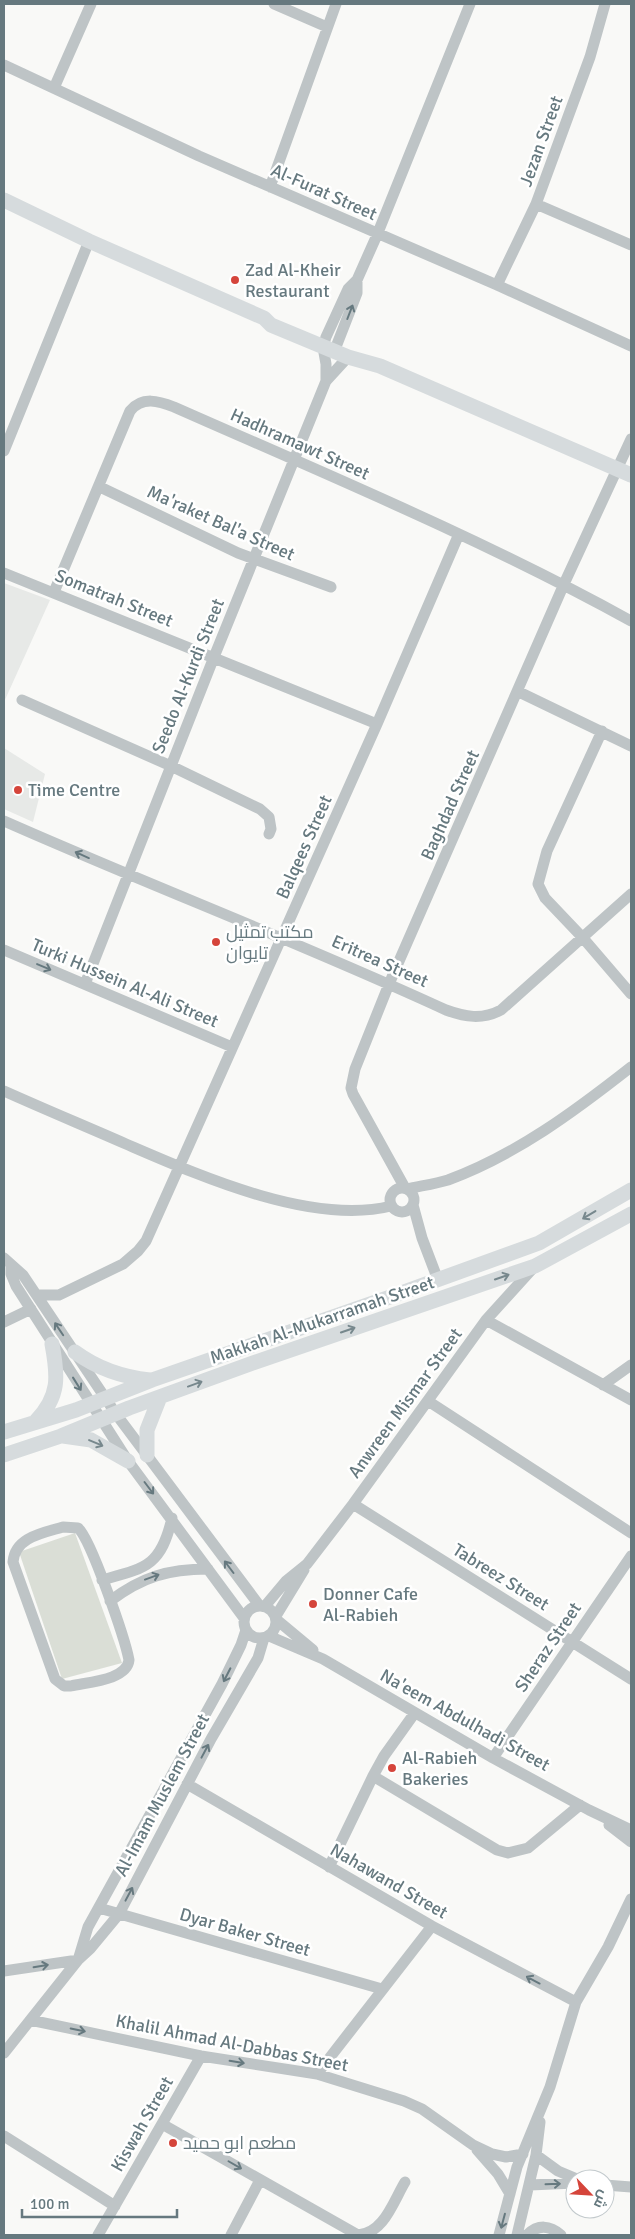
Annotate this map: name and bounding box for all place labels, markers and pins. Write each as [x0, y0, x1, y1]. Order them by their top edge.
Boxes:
place label: Zad Al-Kheir Restaurant [245, 259, 341, 302]
marker: Zad Al-Kheir Restaurant [229, 274, 241, 286]
place label: Time Centre [28, 779, 120, 801]
marker: Time Centre [12, 784, 24, 796]
place label: مكتب تمثيل تايوان [226, 921, 313, 964]
marker: مكتب تمثيل تايوان [210, 936, 222, 948]
place label: Donner Cafe Al-Rabieh [323, 1583, 418, 1626]
marker: Donner Cafe Al-Rabieh [307, 1598, 319, 1610]
place label: Al-Rabieh Bakeries [402, 1747, 477, 1790]
marker: Al-Rabieh Bakeries [386, 1762, 398, 1774]
place label: مطعم ابو حميد [183, 2132, 296, 2155]
marker: مطعم ابو حميد [167, 2137, 179, 2149]

